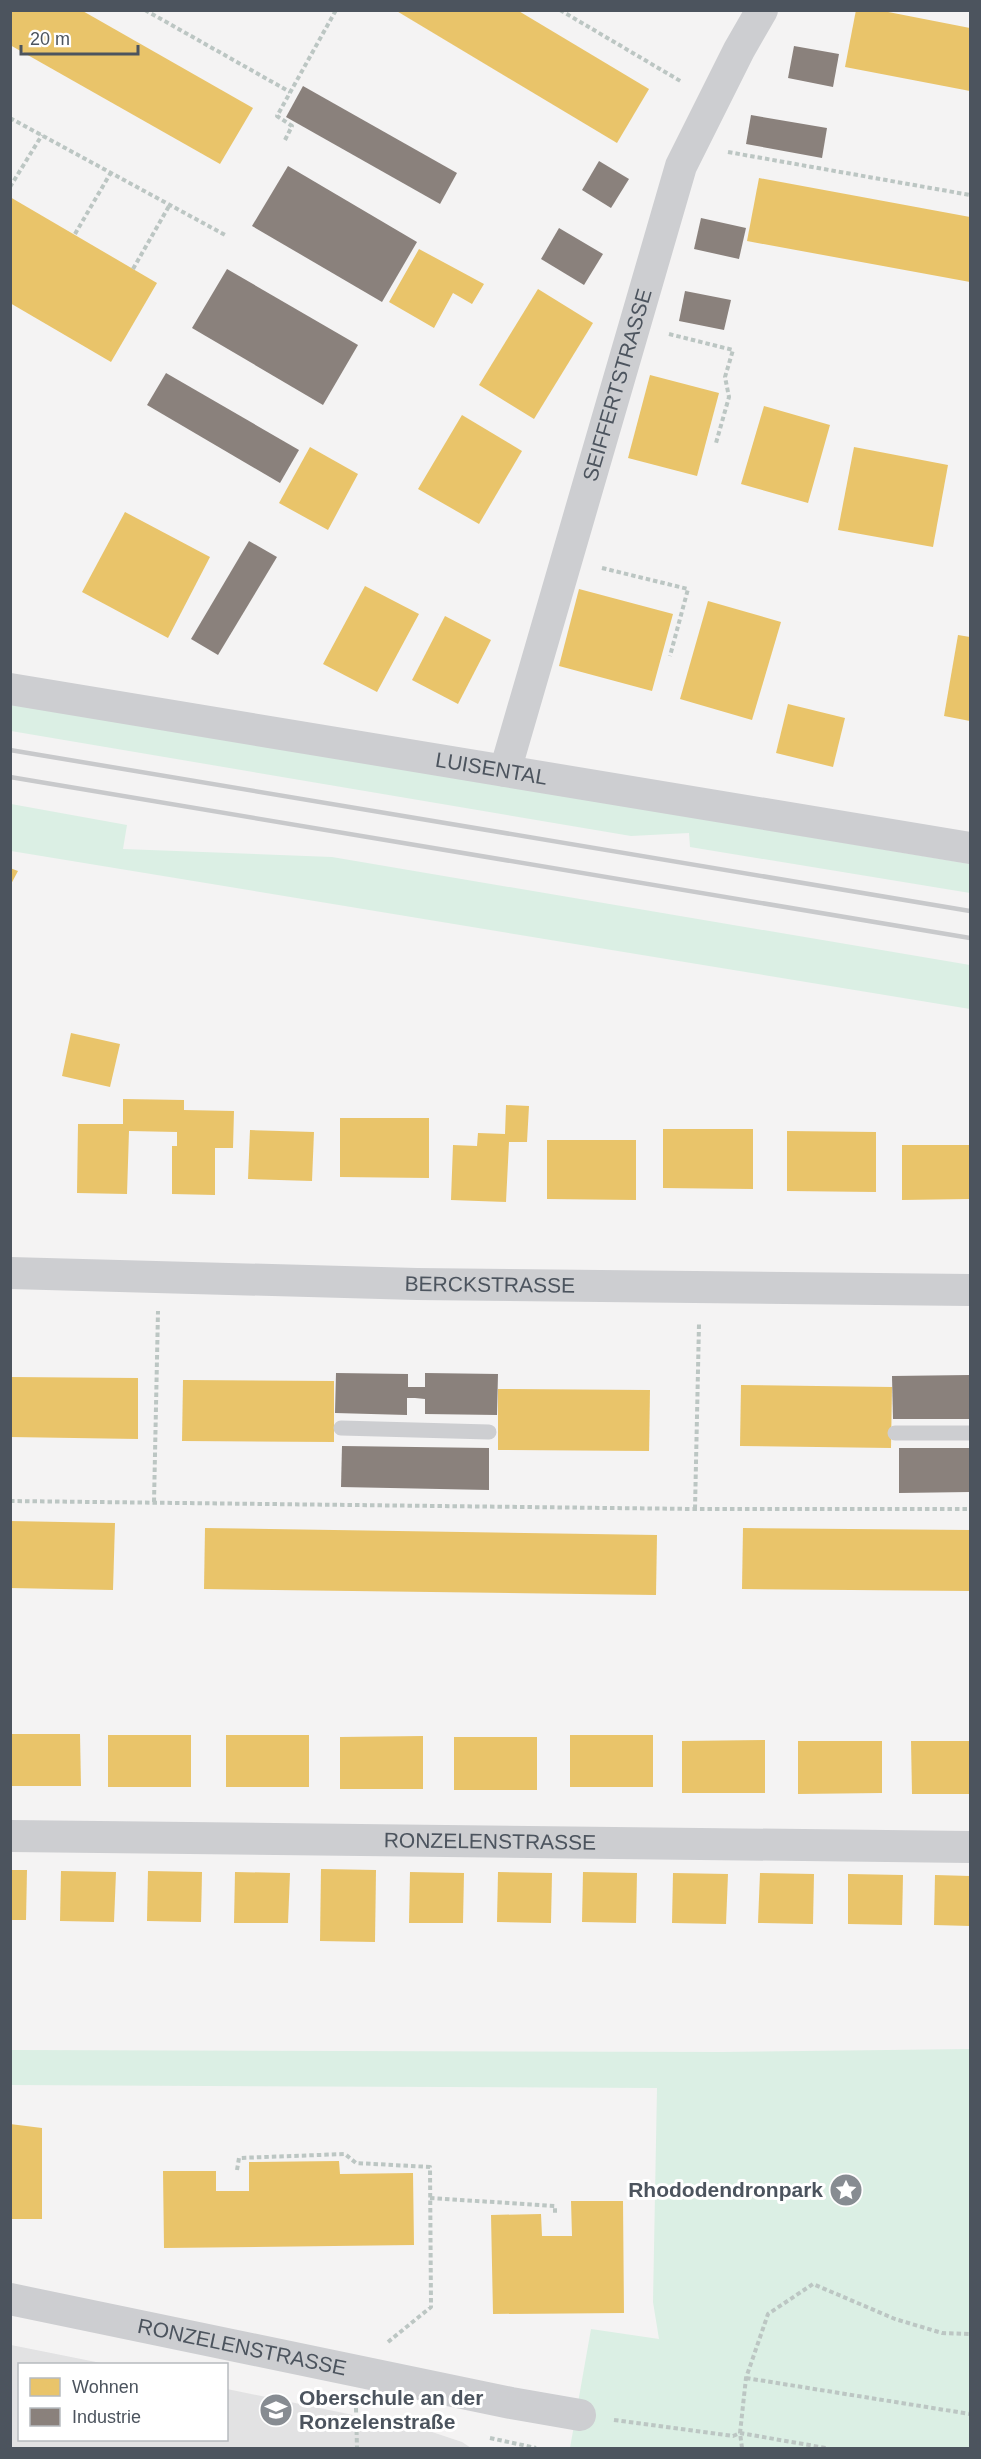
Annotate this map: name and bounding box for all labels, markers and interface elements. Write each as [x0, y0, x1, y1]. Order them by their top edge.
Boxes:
scale bar [21, 18, 138, 56]
text: 20 m [30, 29, 70, 49]
street label: SEIFFERTSTRASSE [578, 286, 656, 484]
street label: LUISENTAL [434, 748, 549, 789]
street label: BERCKSTRASSE [404, 1272, 575, 1297]
street label: RONZELENSTRASSE [384, 1828, 596, 1854]
place icon: Rhododendronpark [828, 2172, 864, 2208]
place label: Rhododendronpark [628, 2178, 823, 2201]
street label: RONZELENSTRASSE [136, 2314, 349, 2380]
legend [18, 2363, 228, 2441]
text: Wohnen [72, 2377, 139, 2397]
place label: Oberschule an der Ronzelenstraße [299, 2386, 483, 2433]
school or university icon: Oberschule an der Ronzelenstraße [258, 2392, 294, 2428]
text: Industrie [72, 2407, 141, 2427]

